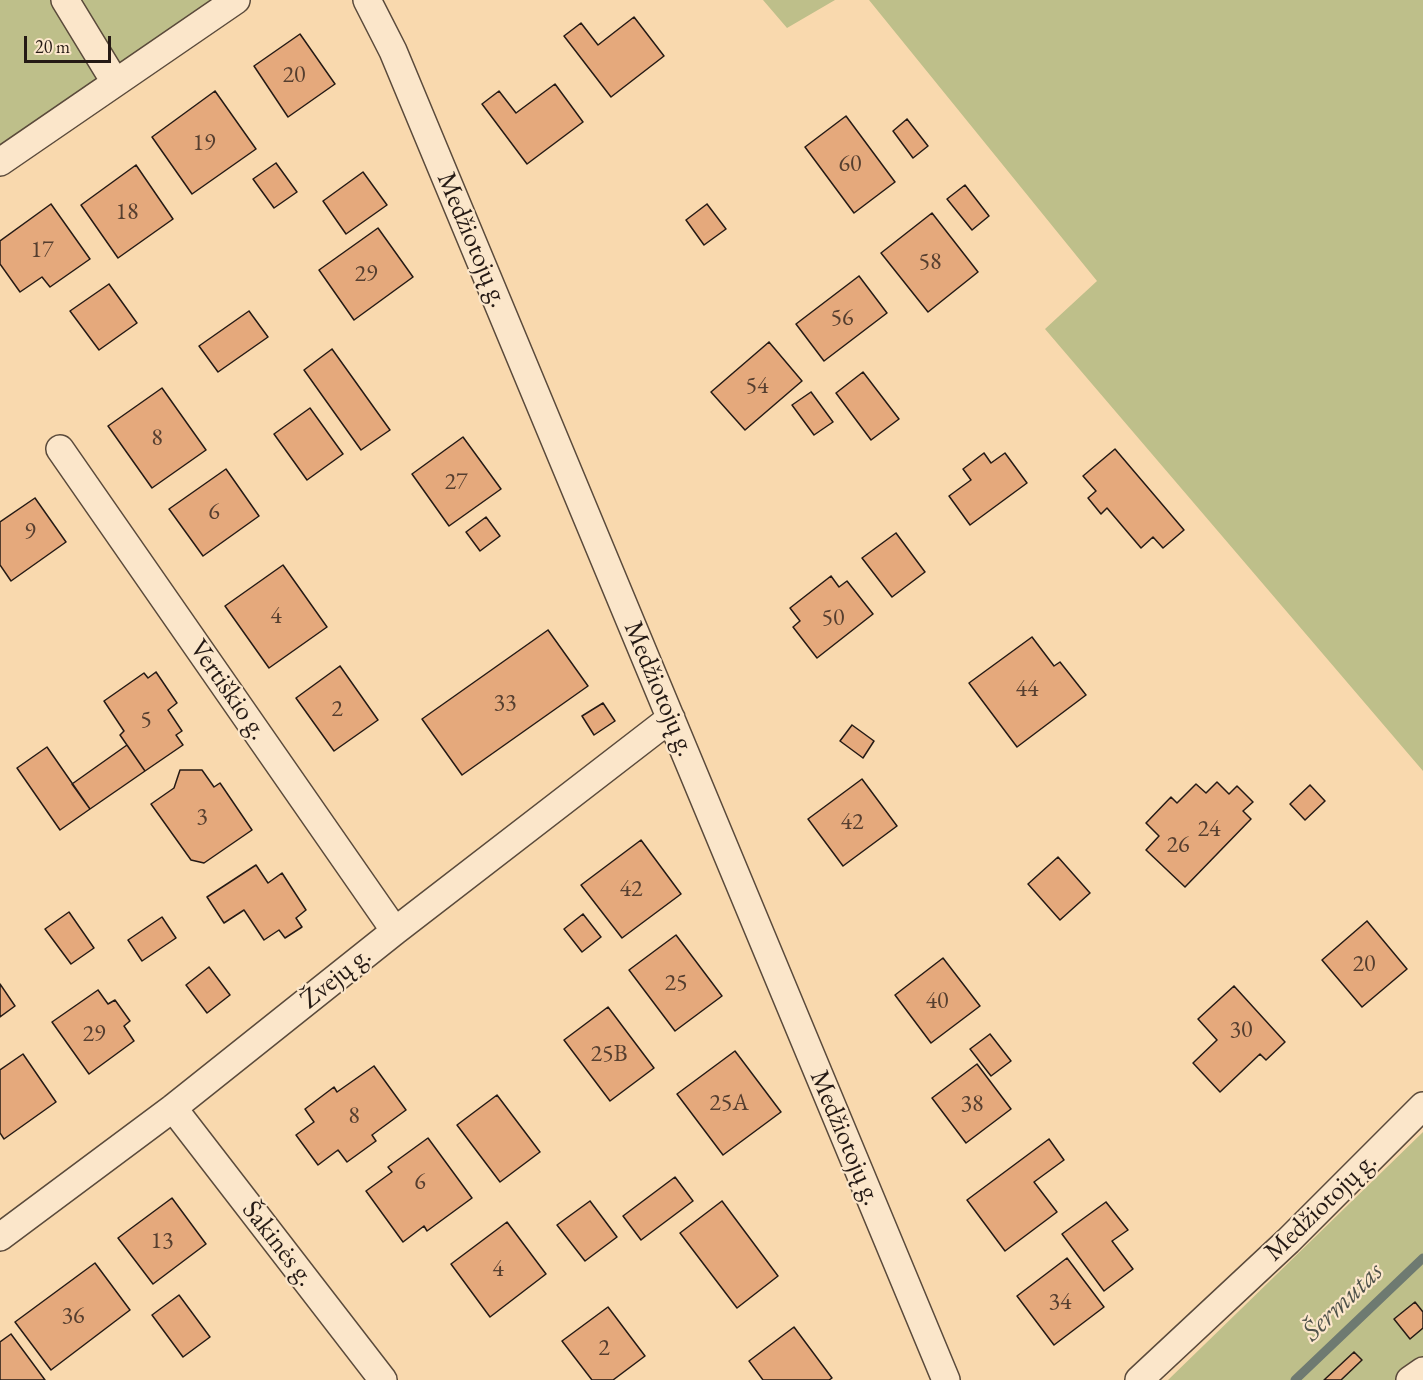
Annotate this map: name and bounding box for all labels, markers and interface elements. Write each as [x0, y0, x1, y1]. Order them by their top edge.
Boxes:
scale bar [27, 24, 114, 62]
text: 20 m [35, 35, 70, 58]
house number: 20 [282, 61, 306, 89]
house number: 19 [192, 129, 216, 157]
house number: 60 [838, 150, 862, 178]
street label: Medžiotojų g. [429, 168, 515, 312]
house number: 18 [115, 198, 139, 226]
house number: 17 [30, 236, 54, 264]
house number: 58 [918, 248, 942, 276]
house number: 29 [354, 260, 378, 288]
house number: 56 [830, 304, 854, 332]
house number: 54 [745, 372, 769, 400]
house number: 8 [151, 424, 163, 452]
house number: 27 [444, 468, 468, 496]
house number: 6 [208, 498, 220, 526]
house number: 9 [24, 518, 36, 546]
house number: 4 [270, 602, 282, 630]
house number: 50 [821, 604, 845, 632]
street label: Medžiotojų g. [616, 617, 702, 761]
street label: Vertiškio g. [182, 634, 274, 746]
house number: 44 [1015, 675, 1039, 703]
house number: 33 [493, 689, 517, 717]
house number: 2 [331, 695, 343, 723]
house number: 5 [140, 706, 152, 734]
house number: 3 [196, 803, 208, 831]
house number: 42 [840, 808, 864, 836]
house number: 24 [1197, 815, 1221, 843]
house number: 26 [1166, 831, 1190, 859]
house number: 42 [619, 875, 643, 903]
street label: Žvejų g. [294, 940, 378, 1016]
house number: 20 [1352, 950, 1376, 978]
house number: 25 [664, 969, 688, 997]
house number: 40 [925, 987, 949, 1015]
house number: 30 [1229, 1016, 1253, 1044]
house number: 29 [82, 1020, 106, 1048]
house number: 25B [590, 1040, 628, 1068]
street label: Medžiotojų g. [802, 1066, 888, 1210]
house number: 25A [709, 1089, 749, 1117]
house number: 38 [960, 1090, 984, 1118]
house number: 8 [348, 1102, 360, 1130]
street label: Medžiotojų g. [1258, 1146, 1384, 1268]
house number: 6 [414, 1168, 426, 1196]
street label: Šakinės g. [235, 1195, 321, 1293]
house number: 13 [150, 1227, 174, 1255]
house number: 4 [492, 1255, 504, 1283]
water label: Šermutas [1296, 1255, 1390, 1349]
house number: 34 [1048, 1288, 1072, 1316]
house number: 36 [61, 1302, 85, 1330]
house number: 2 [598, 1334, 610, 1362]

